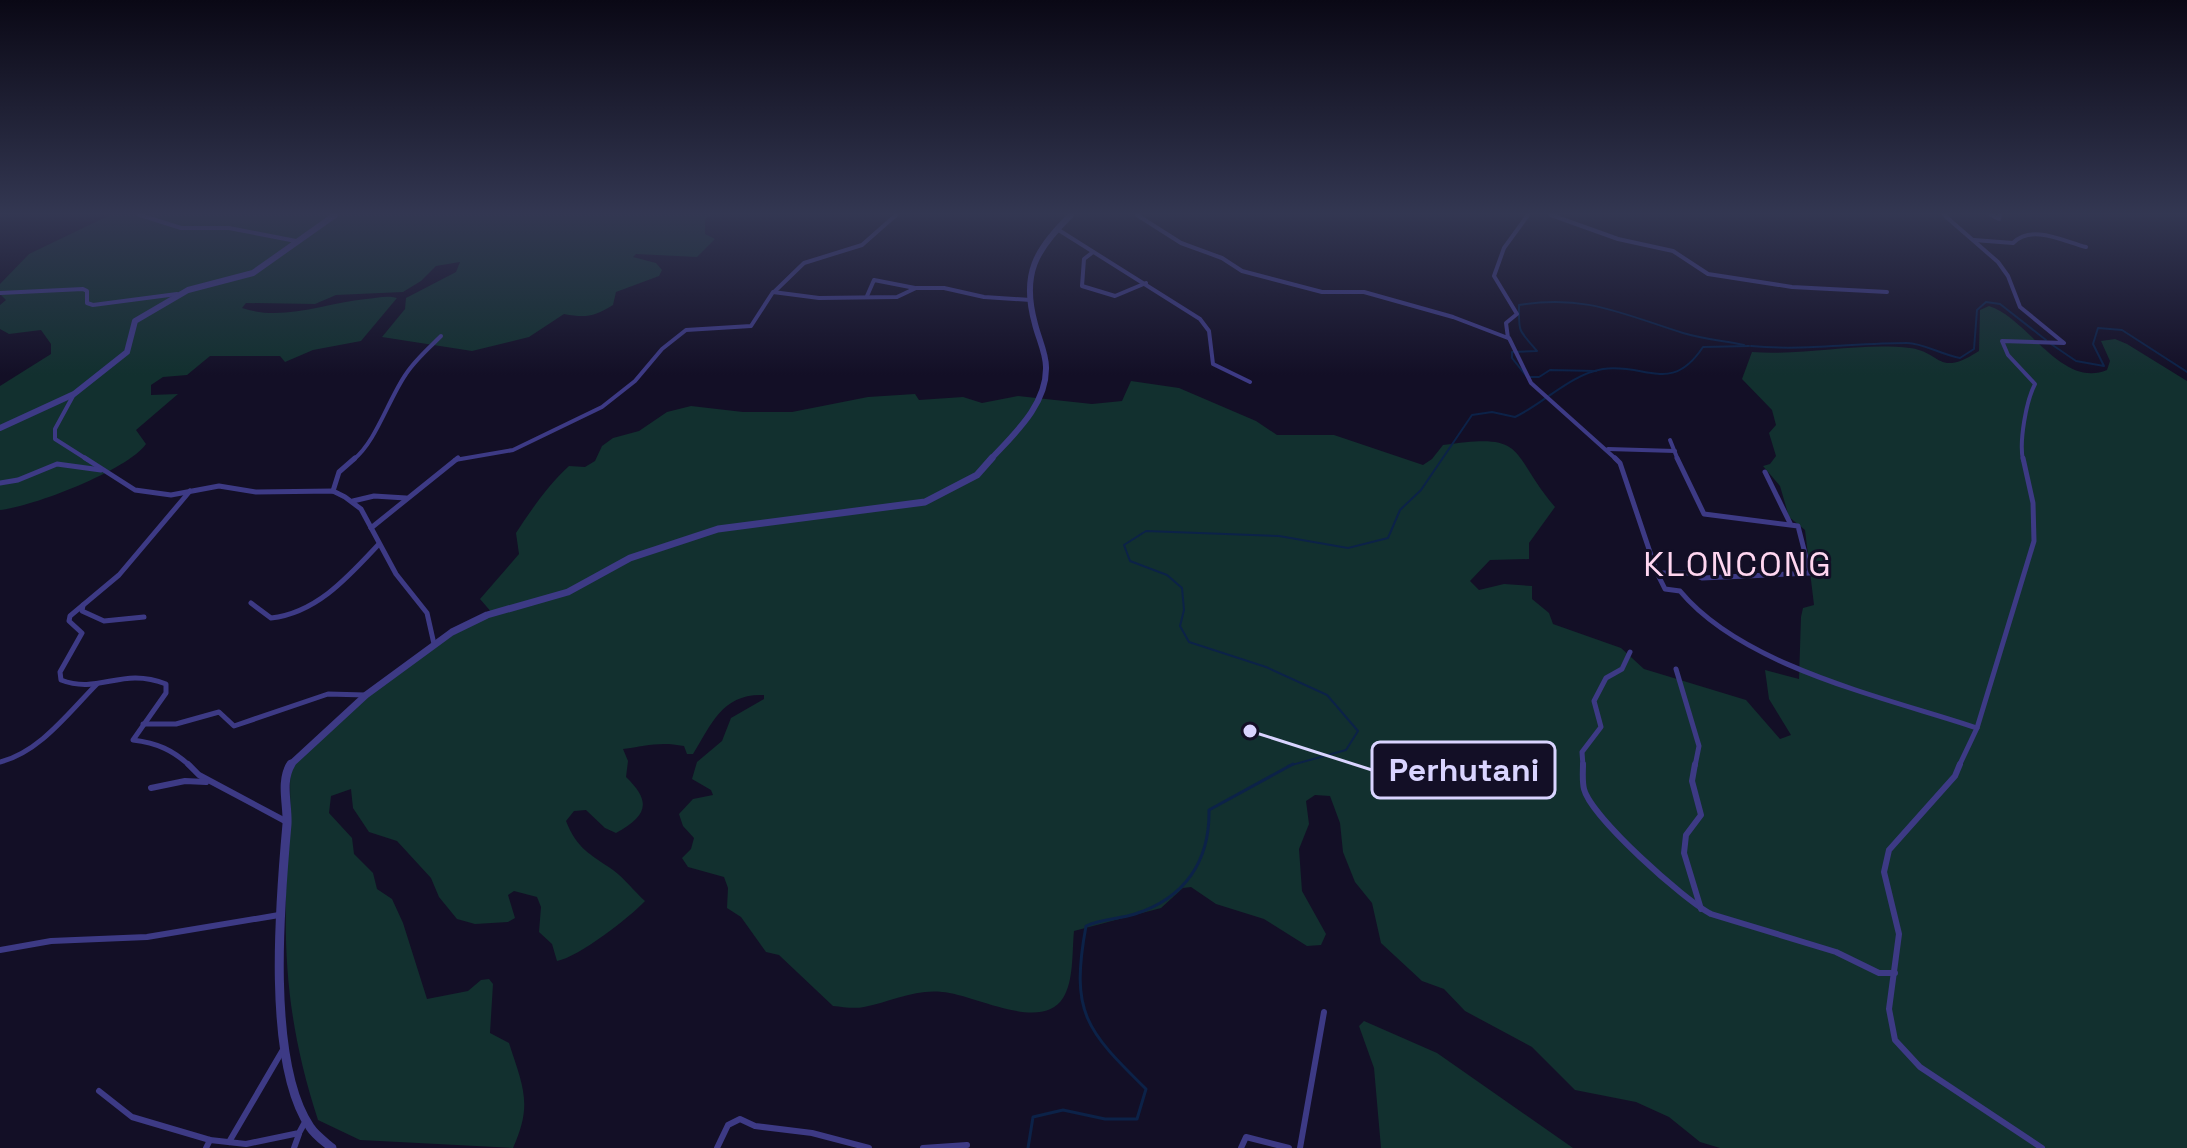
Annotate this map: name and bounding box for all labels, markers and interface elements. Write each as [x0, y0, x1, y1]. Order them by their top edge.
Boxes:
district label: KLONCONG [1643, 543, 1833, 586]
callout: Perhutani [1372, 742, 1555, 798]
text: Perhutani [1389, 750, 1539, 790]

